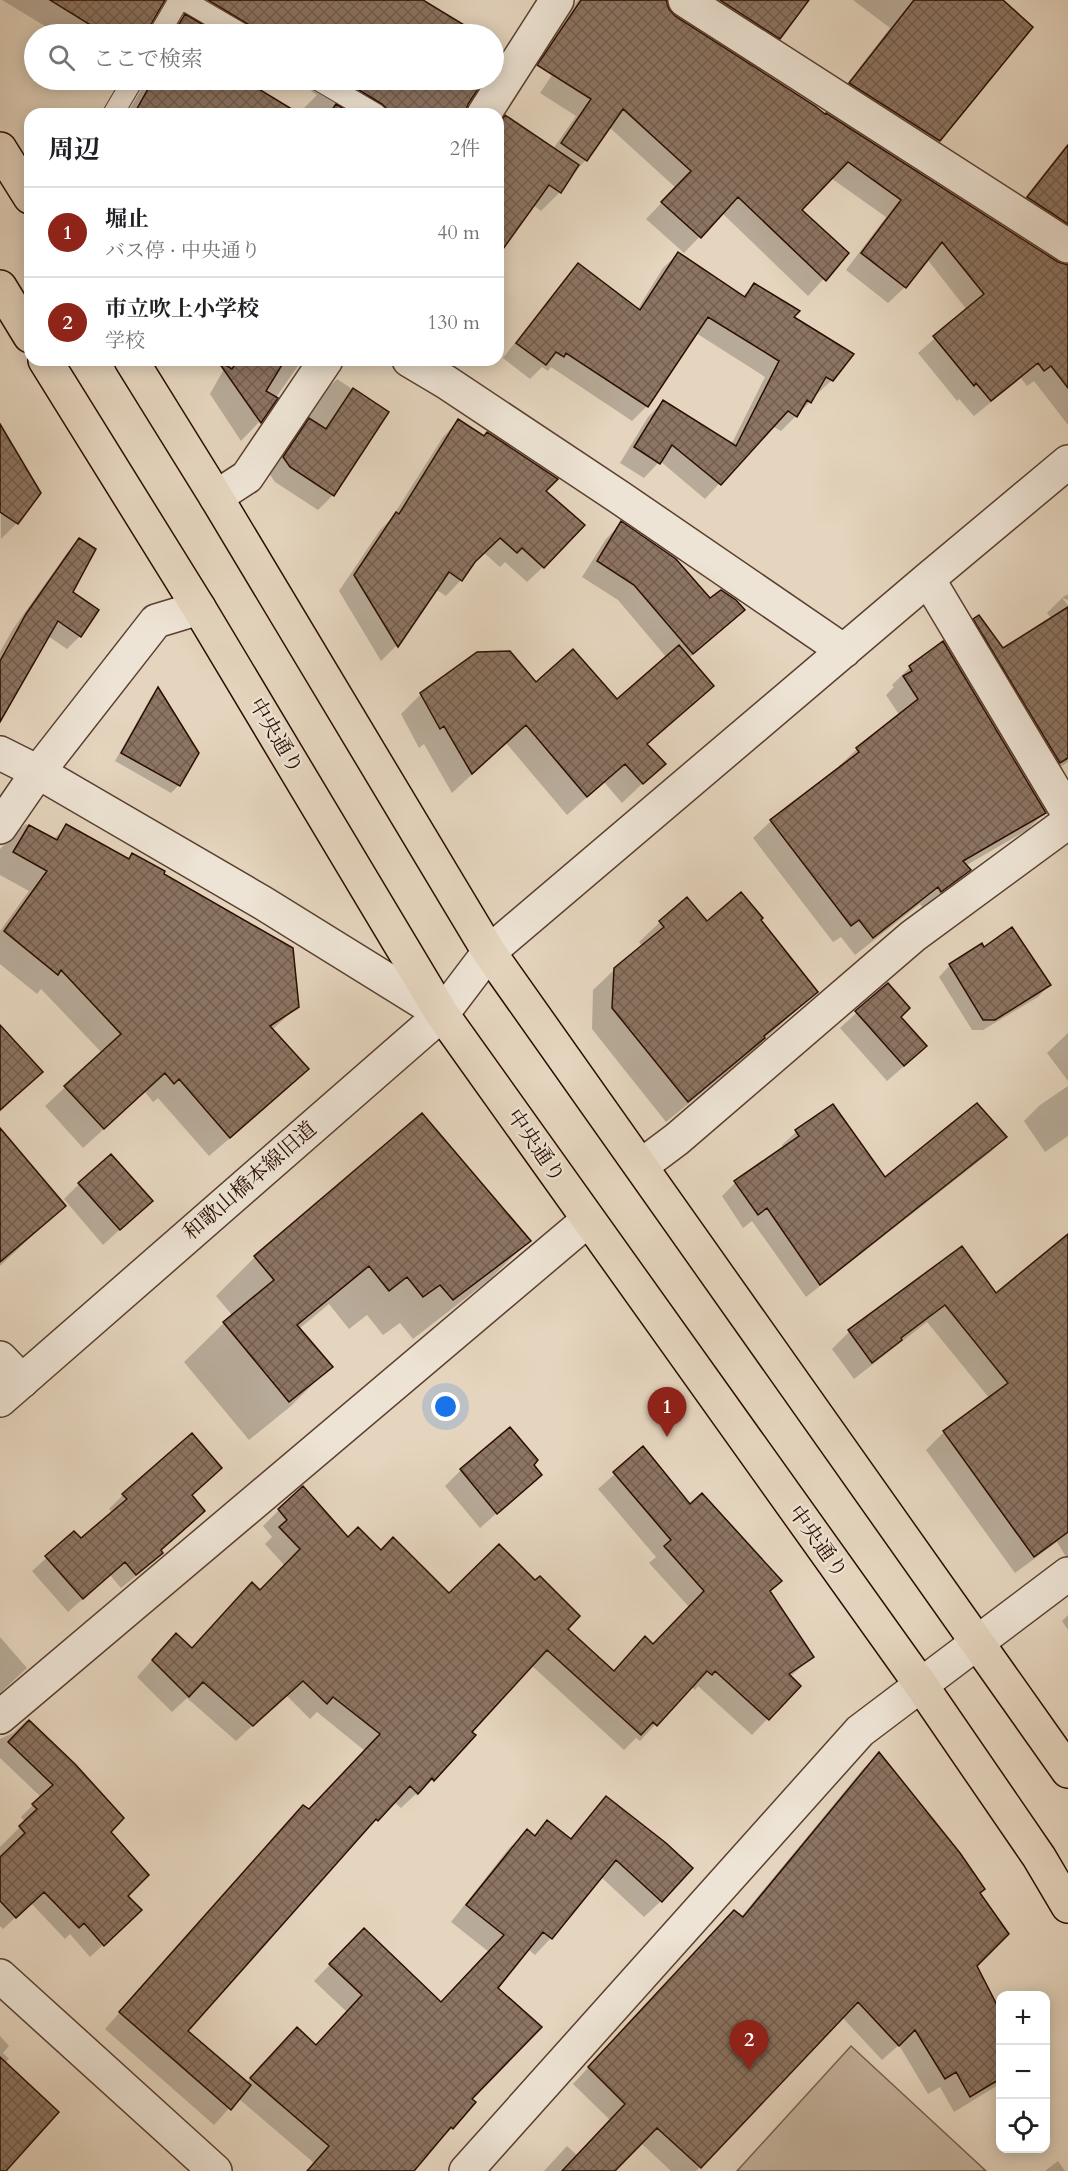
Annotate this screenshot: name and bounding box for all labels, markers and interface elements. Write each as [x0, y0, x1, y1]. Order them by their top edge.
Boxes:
search box [24, 24, 504, 90]
icon: search [45, 41, 78, 74]
text: ここで検索 [93, 44, 203, 74]
text: 周辺 [48, 132, 100, 167]
text: 2件 [450, 135, 480, 162]
text: 堀止 [105, 204, 149, 234]
text: 1 [62, 219, 73, 246]
text: 40 m [437, 219, 480, 246]
text: バス停 · 中央通り [105, 237, 261, 264]
text: 市立吹上小学校 [105, 294, 259, 324]
text: 2 [62, 309, 73, 336]
text: 130 m [427, 309, 480, 336]
text: 学校 [105, 327, 145, 354]
street label: 中央通り [242, 693, 310, 779]
street label: 中央通り [500, 1103, 572, 1189]
street label: 和歌山橋本線旧道 [177, 1115, 323, 1247]
pin: 1 [648, 1388, 686, 1437]
your location [431, 1392, 460, 1421]
street label: 中央通り [782, 1499, 854, 1585]
map controls [996, 1991, 1050, 2153]
button: + [996, 1991, 1050, 2045]
pin: 2 [730, 2020, 768, 2070]
button: − [996, 2045, 1050, 2099]
button: locate [996, 2099, 1050, 2153]

